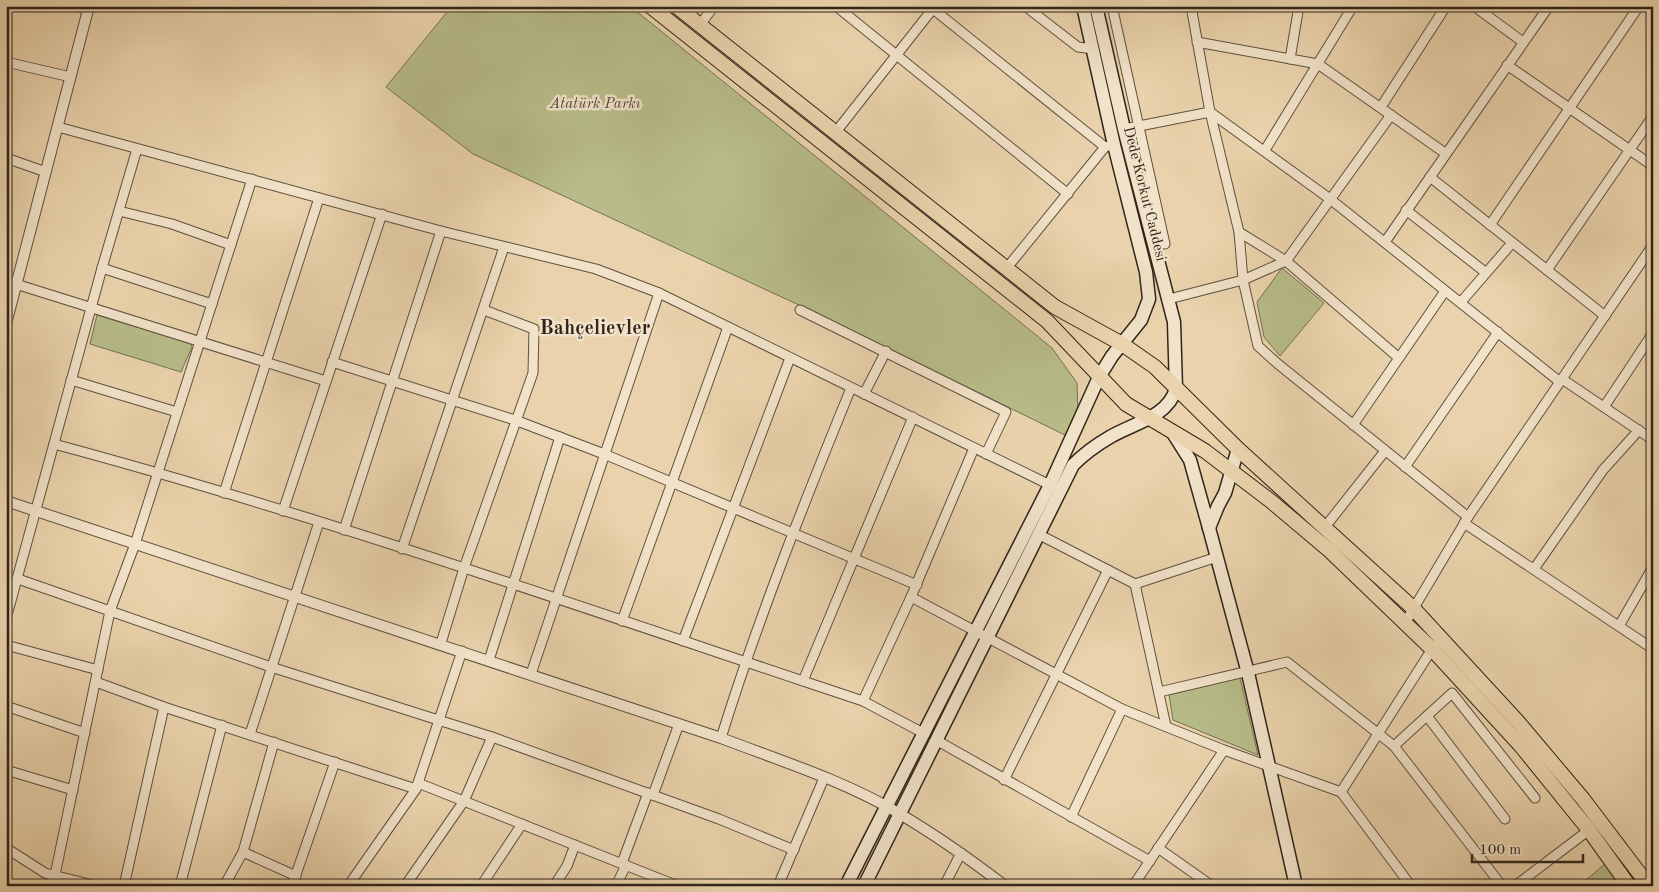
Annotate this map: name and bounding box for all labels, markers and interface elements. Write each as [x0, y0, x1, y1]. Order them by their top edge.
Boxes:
park label: Atatürk Parkı [548, 97, 641, 112]
street label: Dede Korkut Caddesi [1120, 125, 1168, 263]
district label: Bahçelievler [540, 319, 651, 339]
scale bar [1472, 832, 1583, 864]
text: 100 m [1479, 843, 1521, 858]

